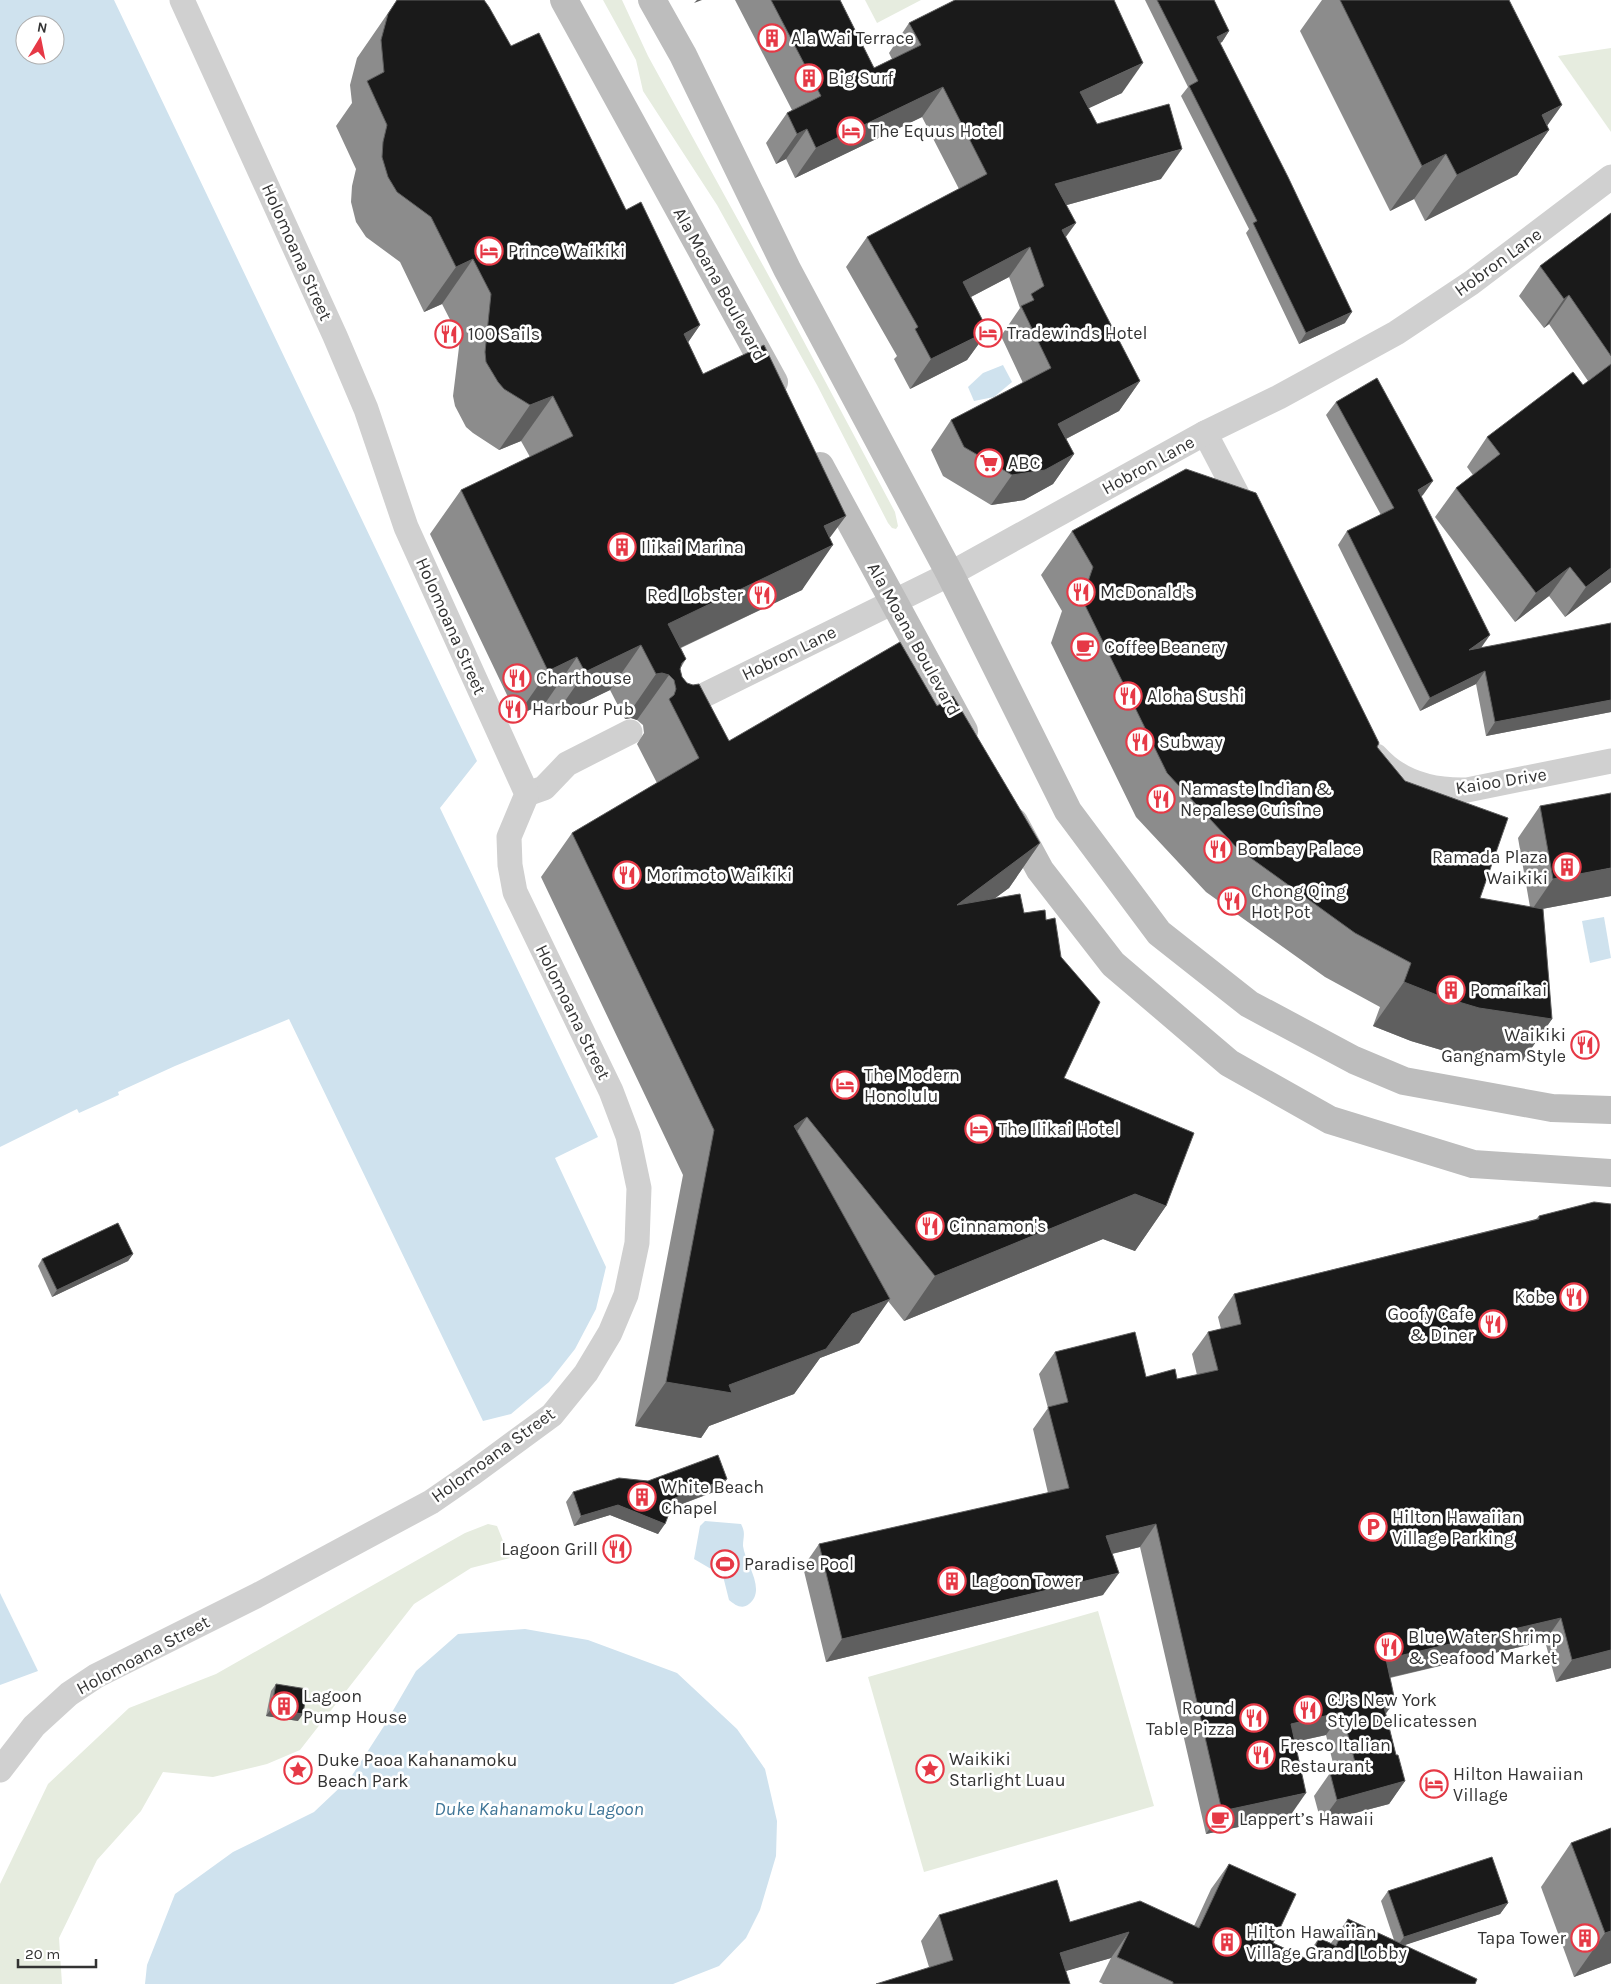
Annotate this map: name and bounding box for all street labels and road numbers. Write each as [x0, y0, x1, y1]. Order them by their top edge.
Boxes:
street label: Holomoana Street [257, 180, 337, 324]
street label: Ala Moana Boulevard [669, 203, 771, 365]
street label: Hobron Lane [1450, 223, 1546, 301]
street label: Hobron Lane [1098, 431, 1198, 499]
street label: Holomoana Street [411, 554, 491, 698]
street label: Ala Moana Boulevard [863, 558, 965, 720]
street label: Hobron Lane [738, 621, 840, 685]
street label: Kaioo Drive [1454, 763, 1548, 799]
street label: Holomoana Street [531, 941, 615, 1083]
street label: Holomoana Street [427, 1403, 559, 1507]
street label: Holomoana Street [73, 1610, 214, 1699]

